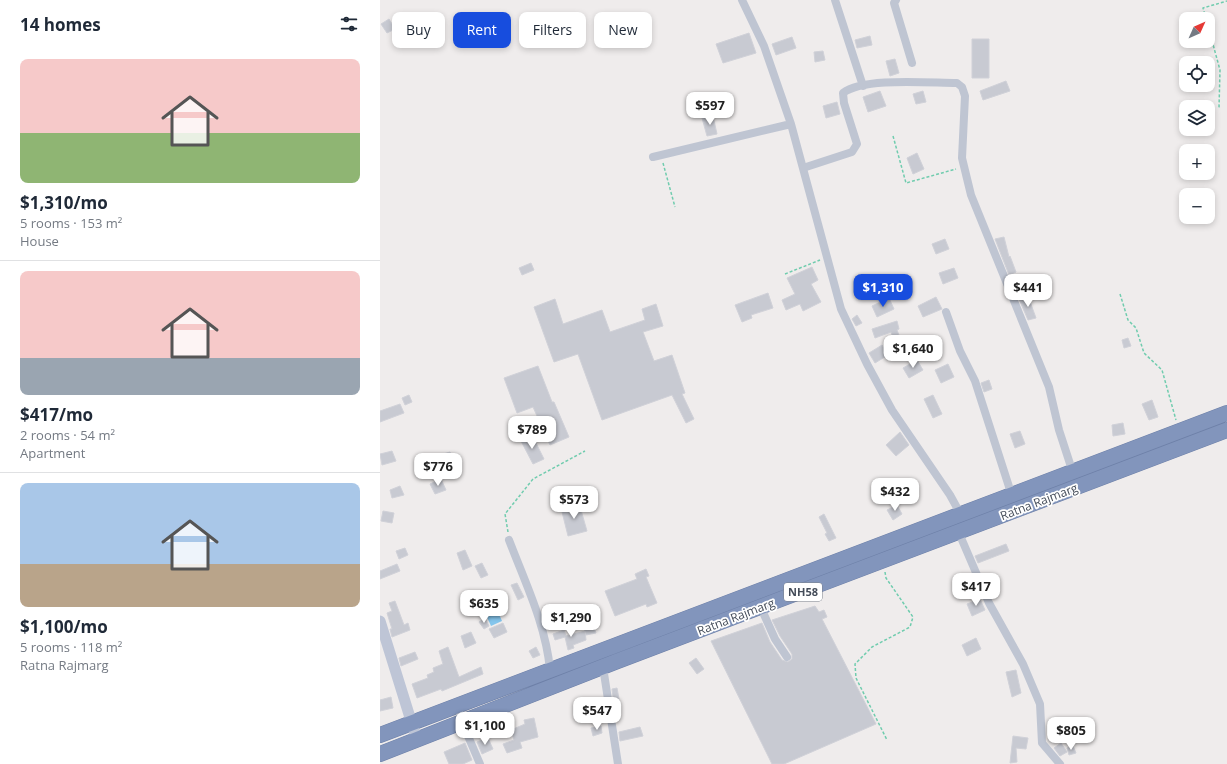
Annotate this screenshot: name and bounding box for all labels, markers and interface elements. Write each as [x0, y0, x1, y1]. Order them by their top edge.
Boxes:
chip: Buy [392, 12, 445, 48]
chip: Rent [453, 12, 511, 48]
chip: Filters [519, 12, 586, 48]
chip: New [594, 12, 652, 48]
north arrow [1179, 12, 1215, 48]
map controls [1179, 12, 1215, 224]
text: 14 homes [20, 13, 101, 36]
icon: filters [338, 13, 360, 35]
button: locate [1179, 56, 1215, 92]
icon: home [154, 85, 226, 157]
pin: $597 [686, 92, 734, 126]
text: $597 [695, 96, 725, 114]
button: layers [1179, 100, 1215, 136]
button: + [1179, 144, 1215, 180]
button: − [1179, 188, 1215, 224]
text: $1,310/mo [20, 191, 108, 214]
text: 5 rooms · 153 m² [20, 214, 122, 232]
text: House [20, 232, 59, 250]
pin: $1,310 [850, 274, 916, 308]
pin: $441 [1004, 274, 1052, 308]
text: $1,310 [863, 278, 903, 296]
text: $441 [1013, 278, 1043, 296]
icon: home [154, 297, 226, 369]
pin: $1,640 [880, 335, 946, 369]
text: $1,640 [893, 339, 933, 357]
text: $417/mo [20, 403, 93, 426]
pin: $789 [508, 416, 556, 450]
text: $789 [517, 420, 547, 438]
text: 2 rooms · 54 m² [20, 426, 115, 444]
text: Apartment [20, 444, 85, 462]
pin: $776 [414, 453, 462, 487]
text: $776 [423, 457, 453, 475]
pin: $432 [871, 478, 919, 512]
street label: Ratna Rajmarg [998, 479, 1081, 524]
text: $432 [880, 482, 910, 500]
pin: $573 [550, 486, 598, 520]
text: $573 [559, 490, 589, 508]
icon: home [154, 509, 226, 581]
pin: $417 [952, 573, 1000, 607]
text: $417 [961, 577, 991, 595]
road number: NH58 [784, 583, 822, 601]
pin: $635 [460, 590, 508, 624]
text: $635 [469, 594, 499, 612]
street label: Ratna Rajmarg [695, 594, 778, 639]
pin: $1,290 [538, 604, 604, 638]
text: $1,290 [551, 608, 591, 626]
text: $1,100/mo [20, 615, 108, 638]
text: 5 rooms · 118 m² [20, 638, 122, 656]
text: Ratna Rajmarg [20, 656, 109, 674]
pin: $547 [573, 697, 621, 731]
text: $547 [582, 701, 612, 719]
pin: $1,100 [452, 712, 518, 746]
text: $1,100 [465, 716, 505, 734]
pin: $805 [1047, 717, 1095, 751]
text: $805 [1056, 721, 1086, 739]

